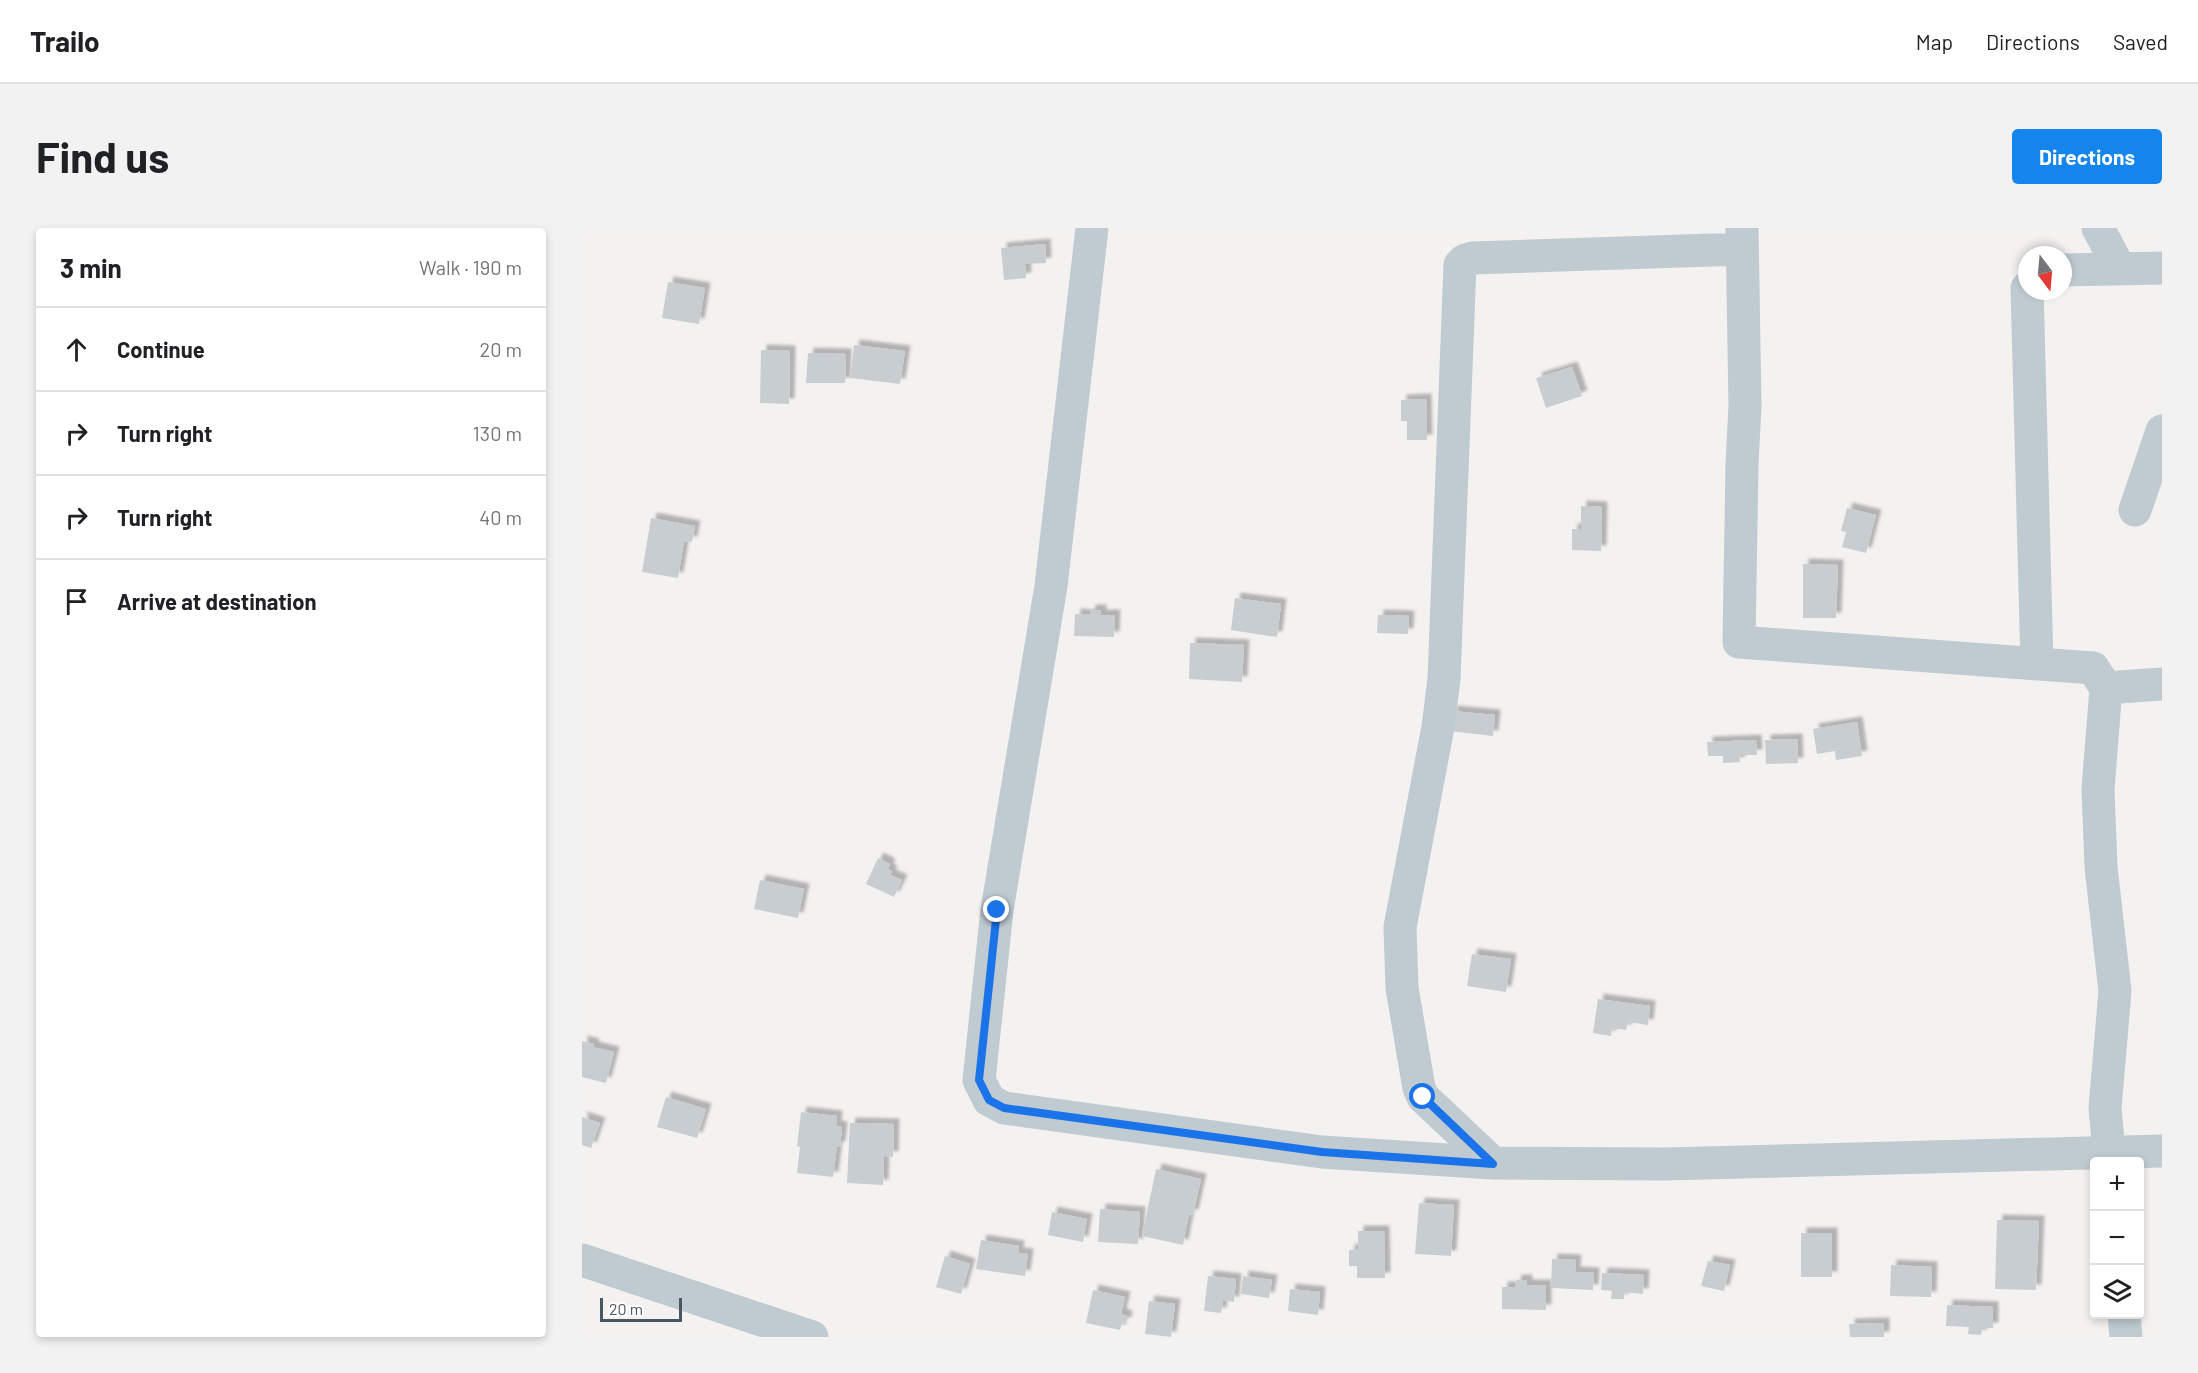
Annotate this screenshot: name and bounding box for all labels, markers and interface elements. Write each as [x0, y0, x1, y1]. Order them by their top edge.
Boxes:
text: Trailo [30, 24, 100, 58]
text: Map [1916, 29, 1953, 54]
text: Directions [1986, 29, 2080, 54]
text: Saved [2113, 29, 2168, 54]
button: Directions [2012, 129, 2162, 184]
text: Find us [36, 131, 169, 181]
north arrow [2018, 246, 2072, 300]
text: 3 min [60, 252, 122, 283]
text: Walk · 190 m [419, 255, 522, 279]
icon: ahead [60, 333, 93, 366]
text: Continue [117, 336, 205, 362]
text: 20 m [479, 337, 522, 361]
icon: right [60, 417, 93, 450]
text: Turn right [117, 420, 212, 446]
text: 130 m [473, 421, 522, 445]
icon: right [60, 501, 93, 534]
text: Turn right [117, 504, 212, 530]
text: 40 m [479, 505, 522, 529]
icon: arrive [60, 585, 93, 618]
text: Arrive at destination [117, 588, 316, 614]
route end [983, 896, 1009, 922]
route start [1409, 1083, 1435, 1109]
map controls [2090, 1157, 2144, 1319]
button: + [2090, 1157, 2144, 1211]
button: − [2090, 1211, 2144, 1265]
button: layers [2090, 1265, 2144, 1319]
scale bar [600, 1295, 682, 1322]
text: 20 m [609, 1299, 643, 1318]

